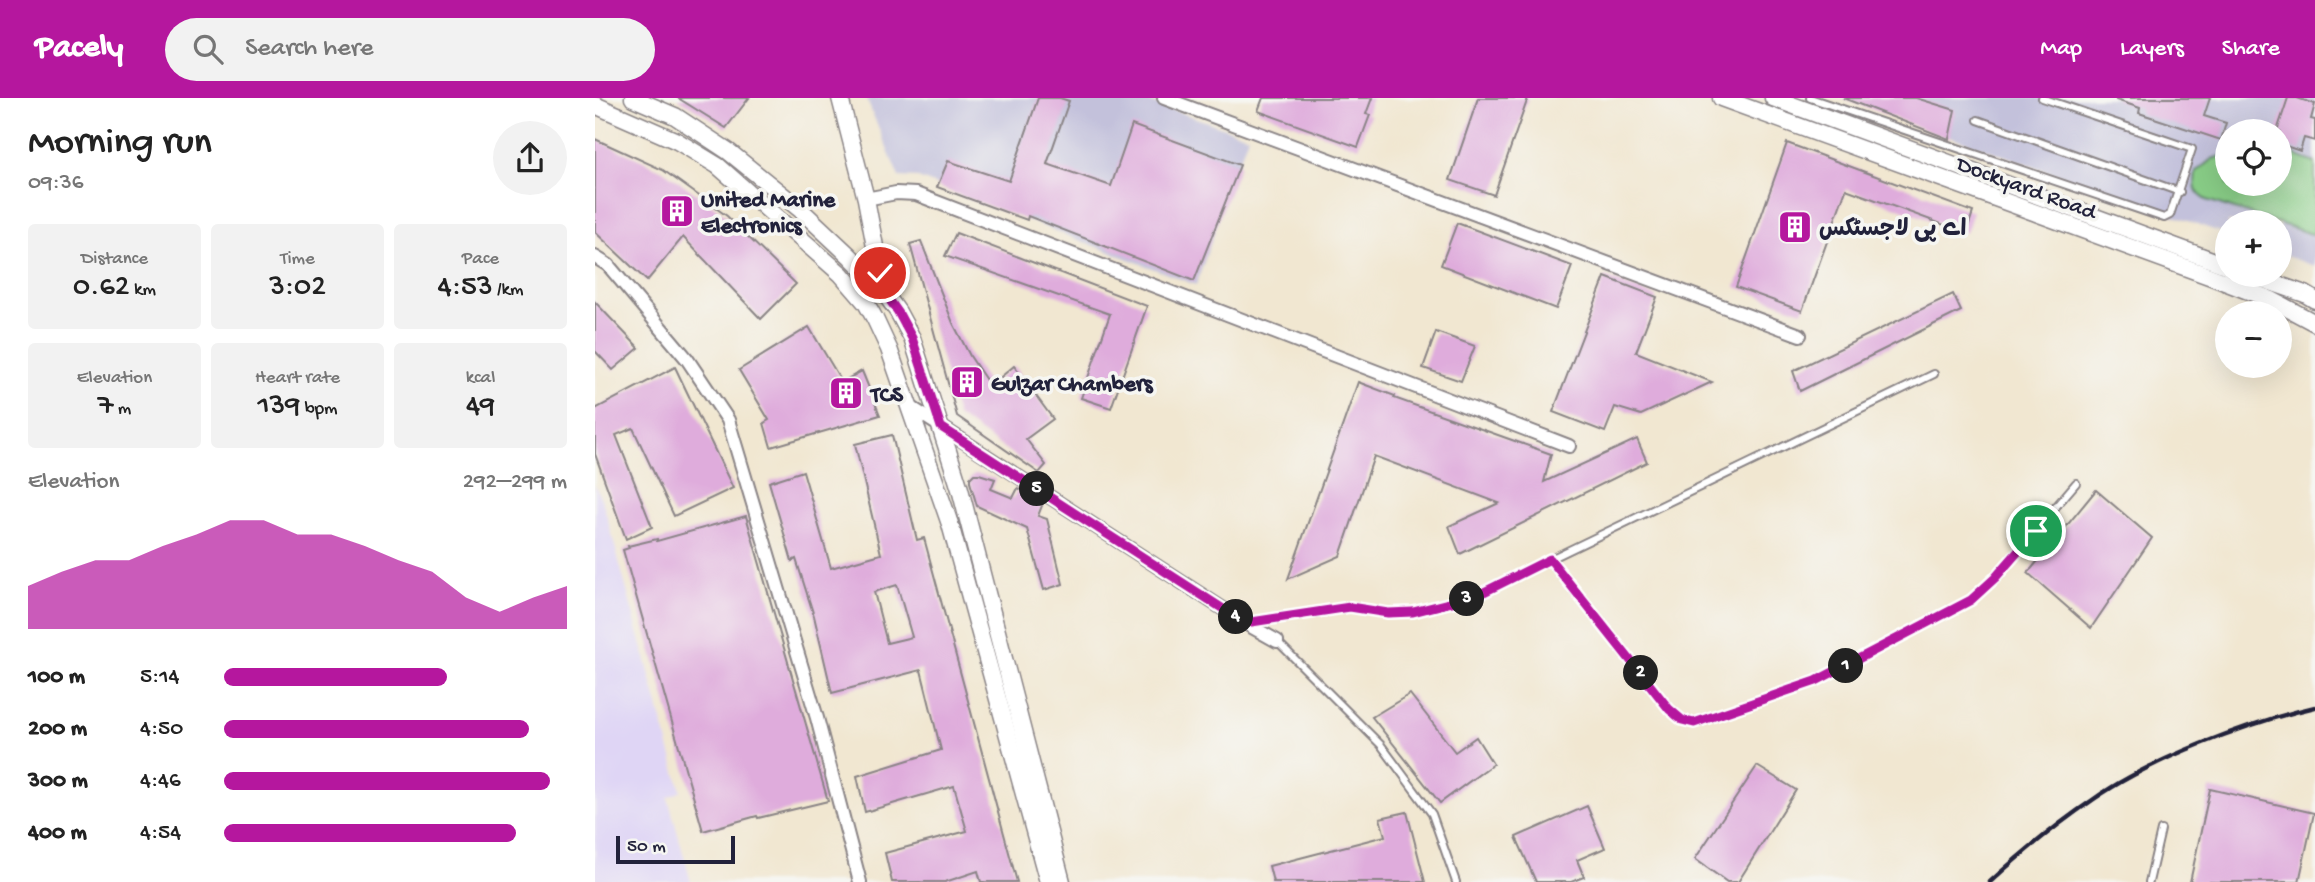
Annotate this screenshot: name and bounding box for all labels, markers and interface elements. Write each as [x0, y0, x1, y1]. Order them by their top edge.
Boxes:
search box [165, 18, 655, 81]
text: Pacely [35, 30, 123, 68]
icon: search [189, 30, 227, 68]
text: Search here [245, 34, 373, 65]
text: Map [2040, 35, 2082, 64]
text: Layers [2120, 35, 2184, 64]
text: Share [2222, 35, 2280, 64]
map controls [2215, 119, 2292, 378]
button: locate [2215, 119, 2292, 196]
button: share [493, 121, 567, 195]
text: Morning run [28, 122, 212, 166]
street label: Dockyard Road [1951, 151, 2101, 228]
text: 09:36 [28, 170, 83, 197]
place label: United Marine Electronics [701, 188, 836, 241]
building icon: United Marine Electronics [658, 192, 696, 230]
building icon: اے پی لاجسٹکس [1776, 208, 1814, 246]
button: + [2215, 210, 2292, 287]
place label: اے پی لاجسٹکس [1819, 217, 1966, 244]
pin [850, 243, 910, 303]
text: Distance [81, 248, 148, 271]
text: Time [280, 248, 315, 271]
text: Pace [462, 248, 499, 271]
icon: check [861, 254, 899, 292]
text: 0.62 [73, 271, 129, 306]
text: 3:02 [269, 271, 326, 306]
text: 4:53 [438, 271, 492, 306]
text: km [129, 279, 156, 302]
text: /km [492, 279, 524, 302]
button: − [2215, 301, 2292, 378]
building icon: Gulzar Chambers [948, 363, 986, 401]
text: Elevation [77, 367, 152, 390]
text: Heart rate [255, 367, 340, 390]
text: kcal [466, 367, 495, 390]
place label: Gulzar Chambers [991, 372, 1154, 399]
building icon: TCS [827, 374, 865, 412]
place label: TCS [869, 383, 904, 410]
text: 7 [98, 390, 113, 425]
text: 139 [257, 390, 300, 425]
text: 49 [466, 390, 495, 425]
text: m [113, 398, 131, 421]
text: bpm [300, 398, 338, 421]
text: Elevation [28, 469, 119, 496]
text: 292–299 m [463, 469, 567, 496]
pin: 5 [1019, 472, 1055, 506]
text: 5 [1032, 477, 1042, 500]
pin [2006, 501, 2066, 561]
icon: arrive [2017, 512, 2055, 550]
pin: 3 [1449, 582, 1485, 616]
text: 3 [1462, 587, 1471, 610]
pin: 4 [1219, 600, 1253, 634]
text: 4 [1231, 605, 1240, 628]
pin: 1 [1829, 648, 1863, 684]
text: 1 [1842, 654, 1849, 677]
pin: 2 [1623, 656, 1659, 690]
text: 2 [1636, 661, 1645, 684]
text: 100 m [28, 664, 85, 691]
text: 5:14 [140, 664, 180, 691]
text: 200 m [28, 716, 87, 743]
text: 4:50 [140, 716, 183, 743]
text: 300 m [28, 768, 88, 795]
text: 4:46 [140, 768, 181, 795]
text: 400 m [28, 820, 87, 847]
text: 4:54 [140, 820, 181, 847]
scale bar [616, 833, 735, 865]
text: 50 m [627, 836, 666, 859]

